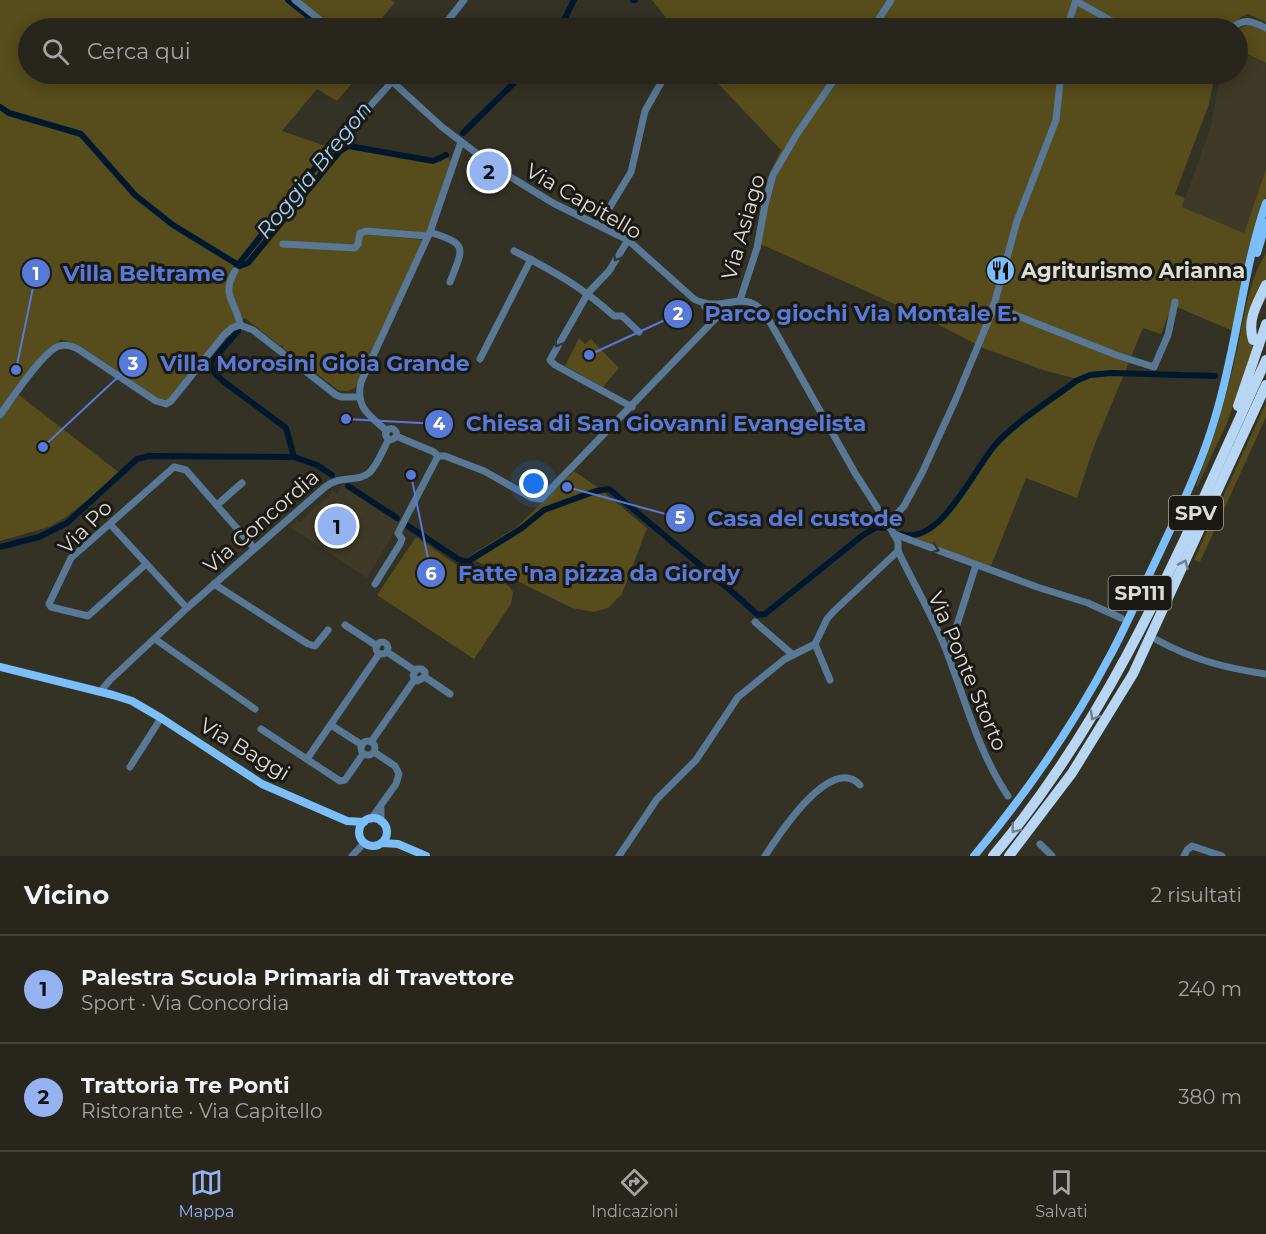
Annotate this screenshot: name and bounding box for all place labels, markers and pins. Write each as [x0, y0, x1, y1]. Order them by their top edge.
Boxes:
pin: 2 [470, 148, 508, 194]
callout: Villa Beltrame [21, 253, 237, 293]
restaurant icon: Agriturismo Arianna [984, 254, 1016, 286]
place label: Agriturismo Arianna [1020, 258, 1245, 283]
callout: Parco giochi Via Montale E. [663, 294, 1030, 334]
callout: Villa Morosini Gioia Grande [118, 343, 482, 383]
callout: Chiesa di San Giovanni Evangelista [424, 404, 879, 444]
callout: Casa del custode [665, 498, 914, 538]
pin: 1 [318, 504, 356, 548]
callout: Fatte 'na pizza da Giordy [416, 553, 752, 593]

